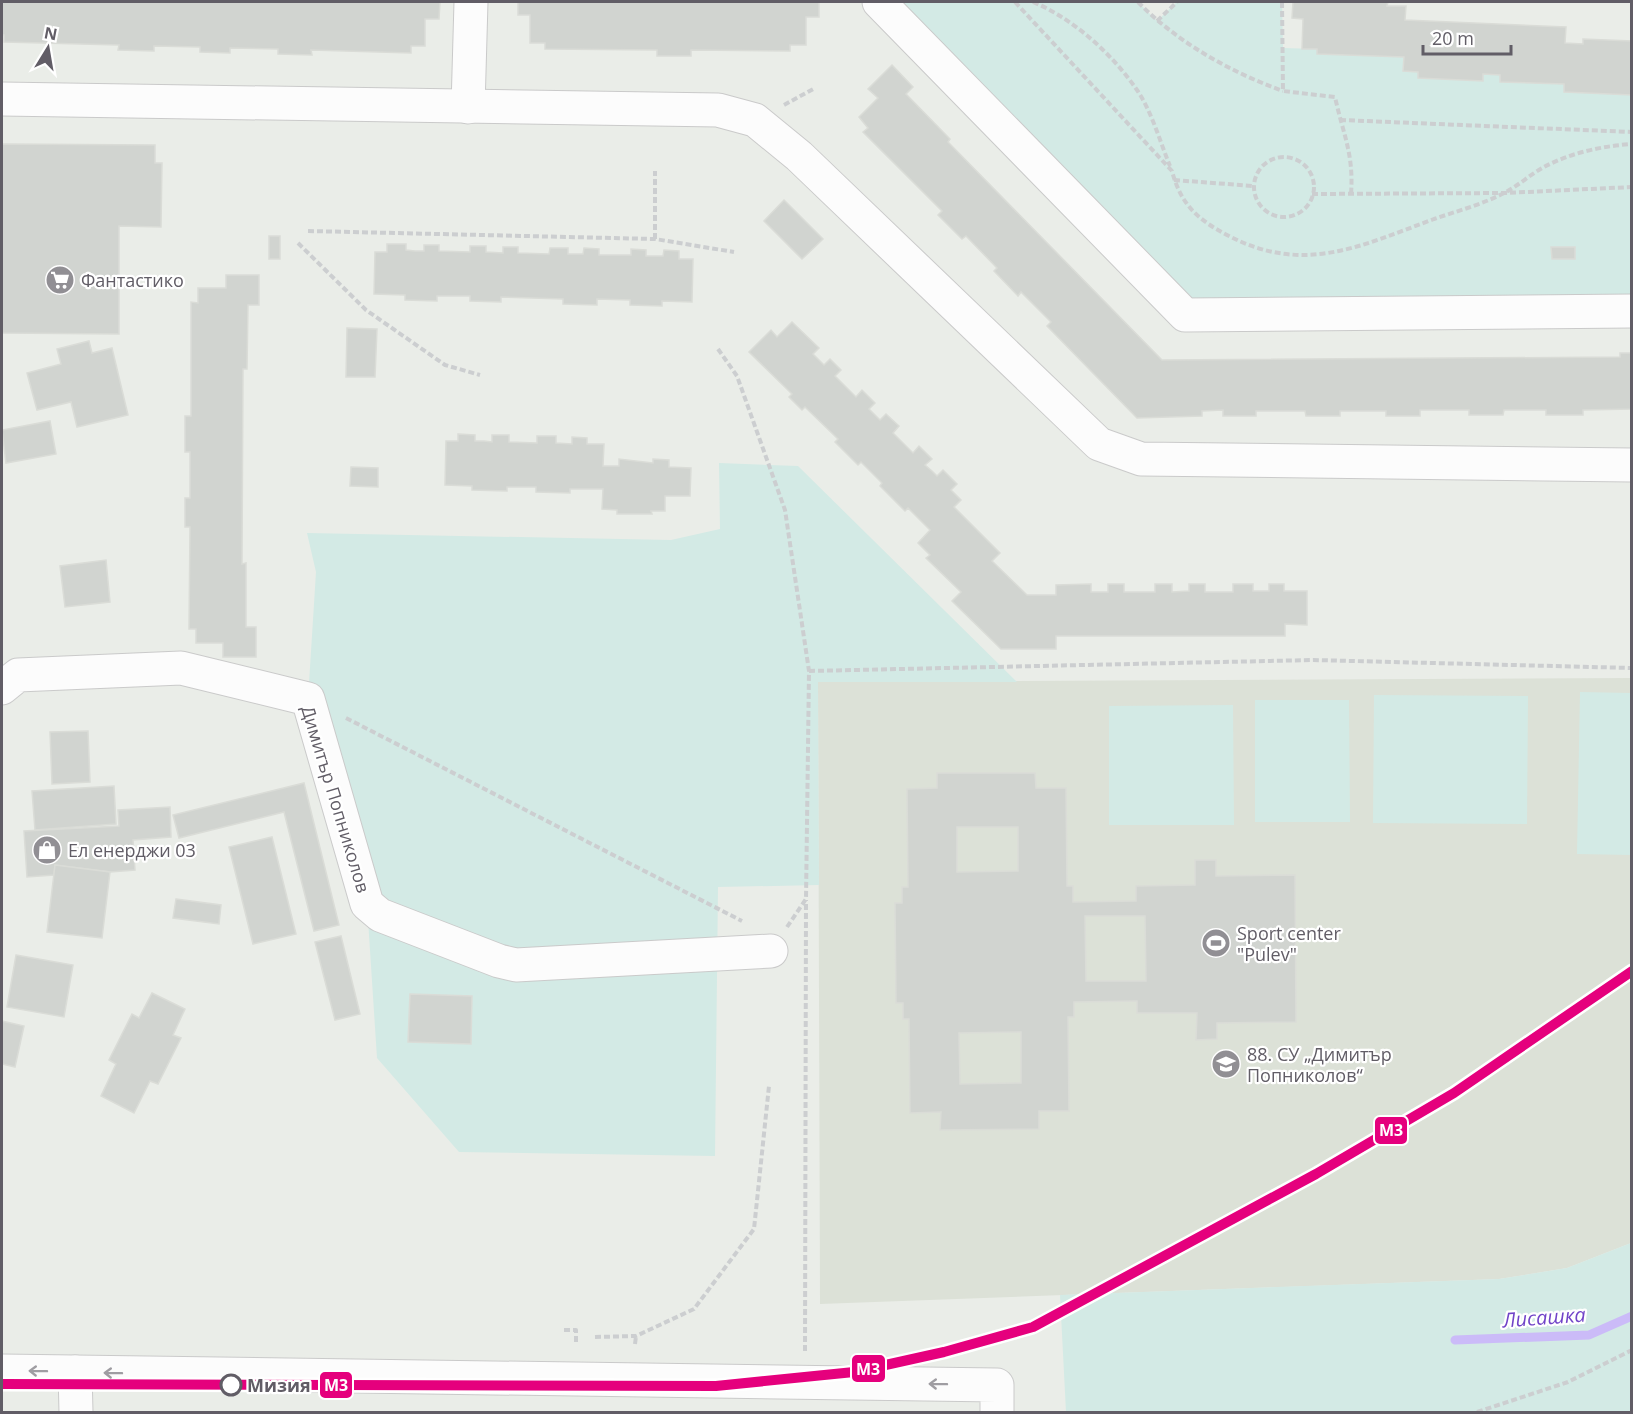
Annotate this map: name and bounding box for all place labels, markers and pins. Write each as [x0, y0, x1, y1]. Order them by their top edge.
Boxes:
supermarket icon: Фантастико [44, 264, 76, 296]
place label: Фантастико [81, 268, 184, 292]
shop icon: Ел енерджи 03 [31, 834, 63, 866]
place label: Ел енерджи 03 [68, 838, 196, 862]
place label: Sport center "Pulev" [1237, 921, 1341, 966]
sports icon: Sport center "Pulev" [1200, 927, 1232, 959]
place label: 88. СУ „Димитър Попниколов“ [1247, 1042, 1392, 1087]
school or university icon: 88. СУ „Димитър Попниколов“ [1210, 1048, 1242, 1080]
place label: Мизия [247, 1373, 311, 1397]
marker: Мизия [220, 1374, 242, 1396]

